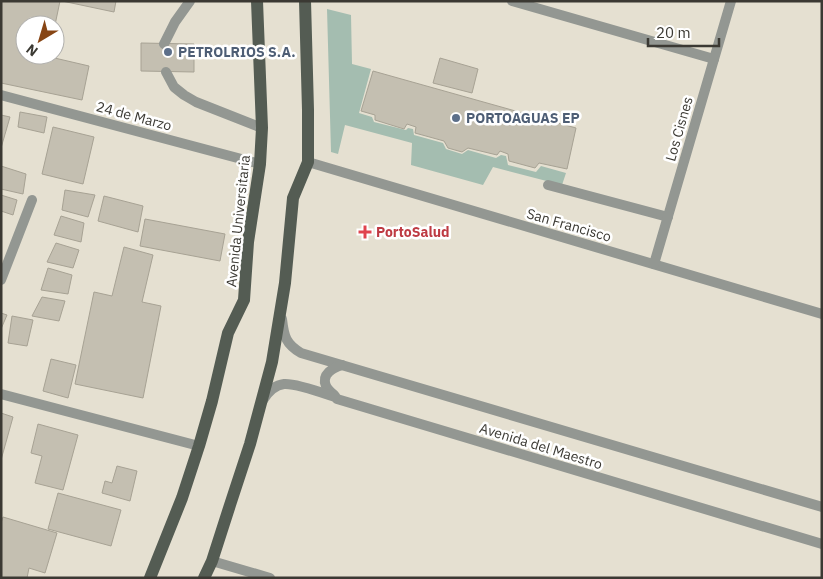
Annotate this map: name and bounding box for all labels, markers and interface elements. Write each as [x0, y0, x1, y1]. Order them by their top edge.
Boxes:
north arrow [15, 15, 65, 65]
scale bar [648, 15, 719, 47]
text: 20 m [656, 23, 691, 42]
text: N [22, 40, 42, 60]
place label: PETROLRIOS S.A. [178, 43, 296, 61]
marker: PETROLRIOS S.A. [162, 46, 174, 58]
street label: Los Cisnes [661, 94, 697, 163]
street label: 24 de Marzo [94, 97, 174, 135]
place label: PORTOAGUAS EP [466, 109, 580, 127]
marker: PORTOAGUAS EP [450, 112, 462, 124]
street label: Avenida Universitaria [222, 153, 254, 288]
street label: San Francisco [525, 204, 613, 246]
place label: PortoSalud [376, 223, 450, 241]
marker: PortoSalud [358, 225, 372, 239]
street label: Avenida del Maestro [477, 419, 605, 473]

